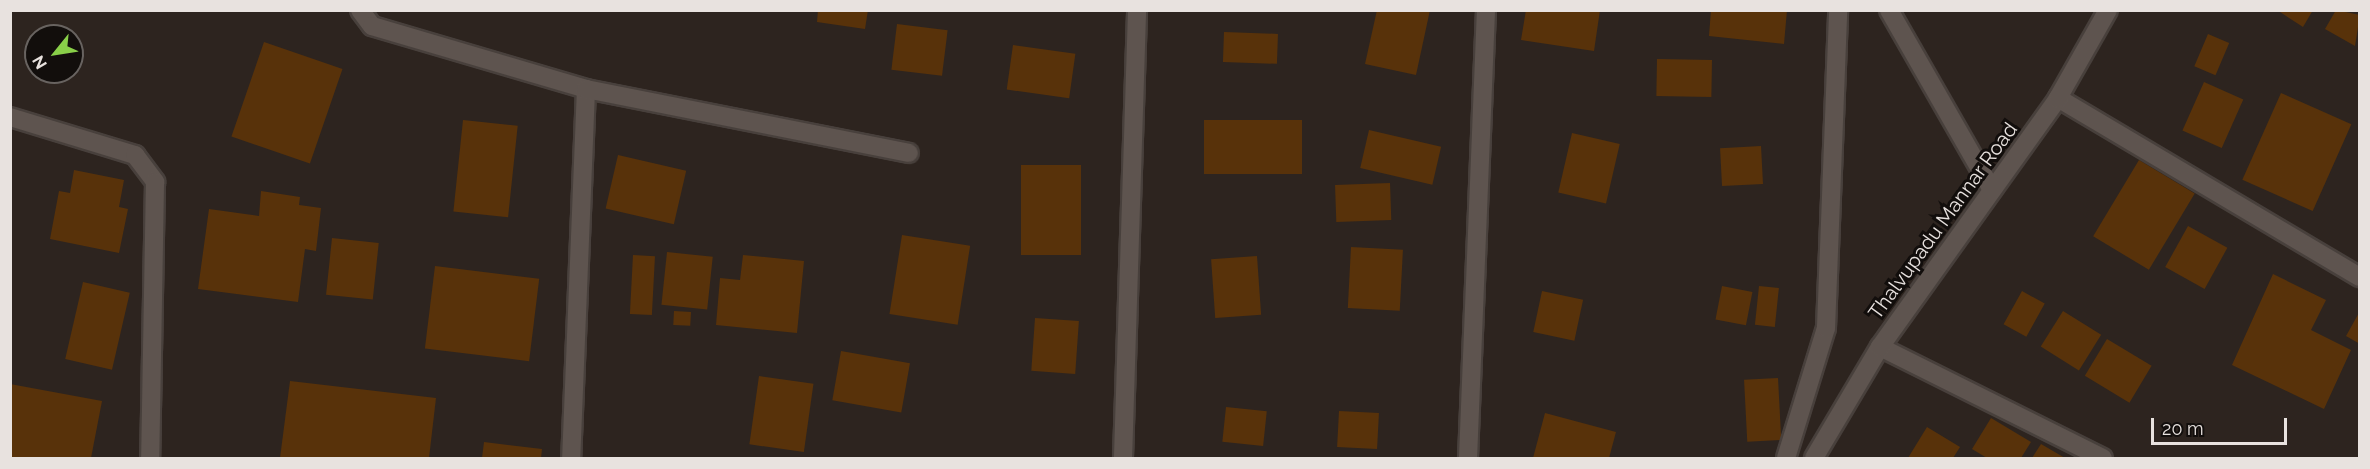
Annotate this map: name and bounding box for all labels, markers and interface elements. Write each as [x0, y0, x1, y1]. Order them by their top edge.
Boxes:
north arrow [24, 24, 84, 84]
text: N [28, 52, 51, 72]
street label: Thalvupadu Mannar Road [1863, 118, 2023, 324]
scale bar [2154, 406, 2290, 444]
text: 20 m [2162, 418, 2204, 439]

